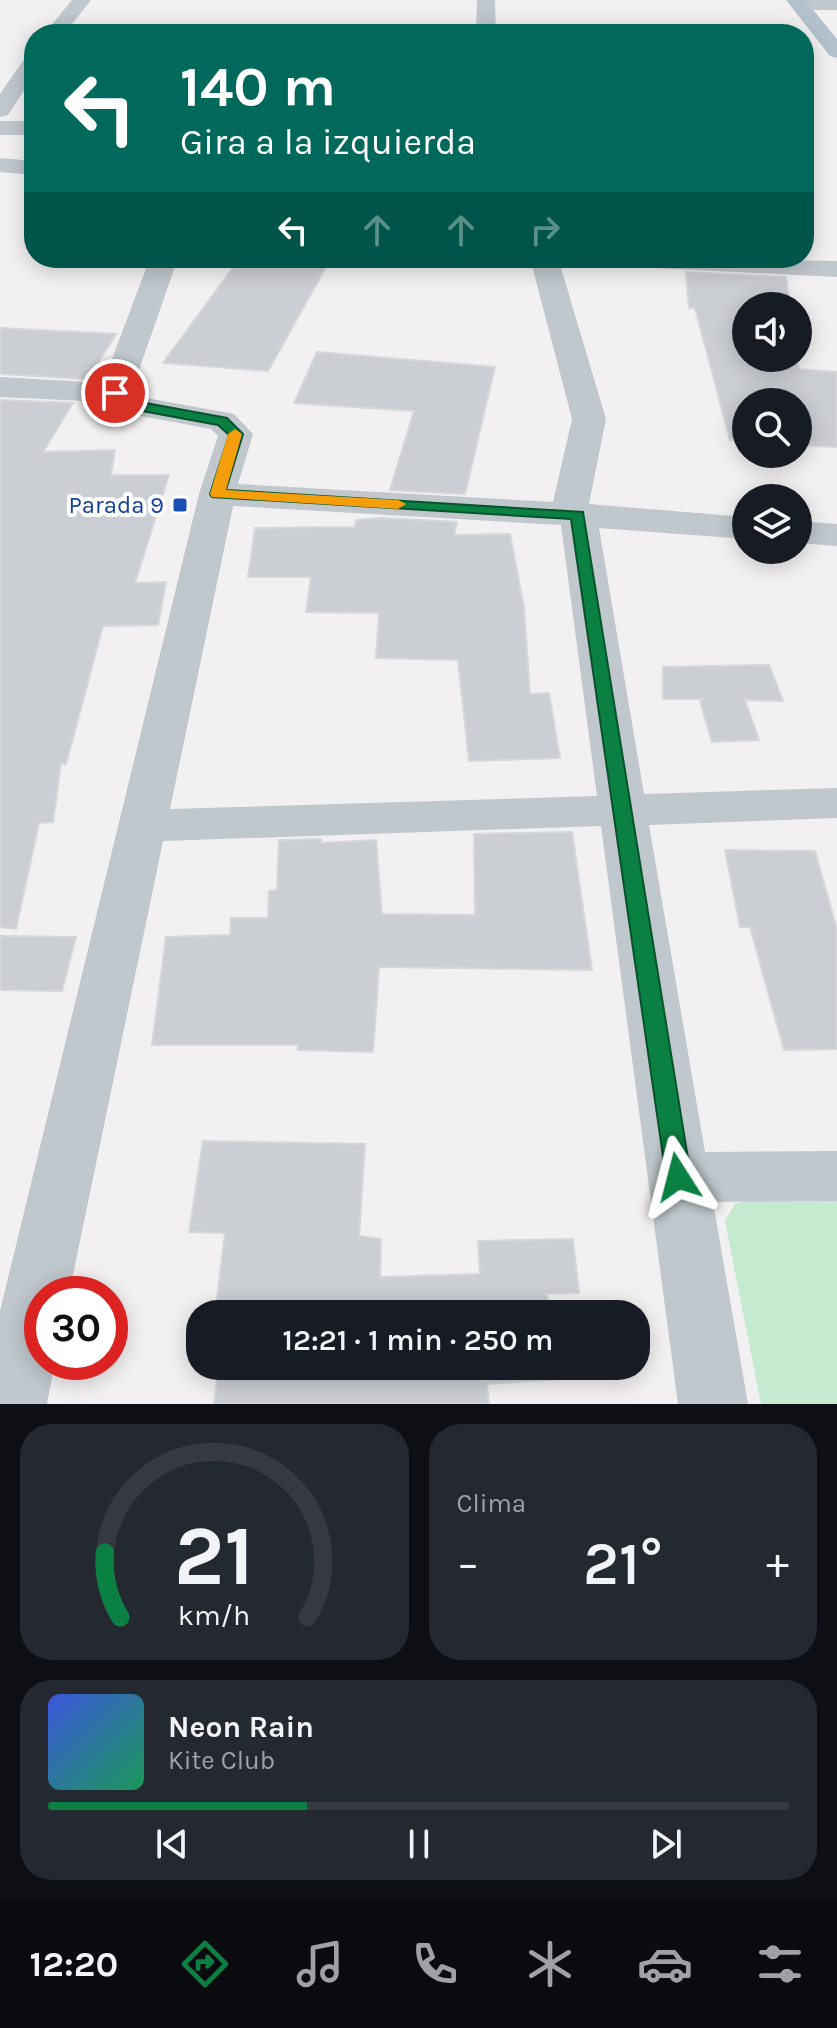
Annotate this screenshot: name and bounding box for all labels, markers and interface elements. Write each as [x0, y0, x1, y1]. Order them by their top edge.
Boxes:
text: 140 m [180, 54, 336, 119]
icon: left [48, 56, 152, 160]
text: Gira a la izquierda [180, 121, 476, 163]
icon: left [271, 208, 315, 252]
icon: ahead [355, 208, 399, 252]
icon: ahead [439, 208, 483, 252]
icon: right [523, 208, 567, 252]
map controls [732, 292, 812, 564]
button: sound [732, 292, 812, 372]
pin [81, 359, 149, 427]
icon: arrive [93, 371, 137, 415]
button: search [732, 388, 812, 468]
button: layers [732, 484, 812, 564]
place label: Parada 9 [69, 491, 164, 519]
marker: Parada 9 [171, 496, 189, 514]
position arrow [636, 1135, 720, 1219]
speed limit sign: 30 [24, 1276, 128, 1380]
text: 12:21 · 1 min · 250 m [283, 1322, 553, 1358]
text: Clima [457, 1488, 526, 1519]
text: 21 [174, 1508, 254, 1605]
text: 21° [583, 1529, 662, 1599]
text: − [457, 1538, 480, 1589]
text: + [766, 1538, 789, 1589]
text: km/h [178, 1599, 250, 1632]
text: Neon Rain [168, 1709, 314, 1745]
text: Kite Club [168, 1745, 275, 1776]
icon: previous [150, 1822, 194, 1866]
icon: pause [397, 1822, 441, 1866]
icon: next [644, 1822, 688, 1866]
icon: directions [177, 1936, 233, 1992]
icon: music [292, 1936, 348, 1992]
icon: phone [407, 1936, 463, 1992]
icon: climate [522, 1936, 578, 1992]
icon: car [637, 1936, 693, 1992]
icon: filters [752, 1936, 808, 1992]
text: 12:20 [29, 1943, 118, 1985]

